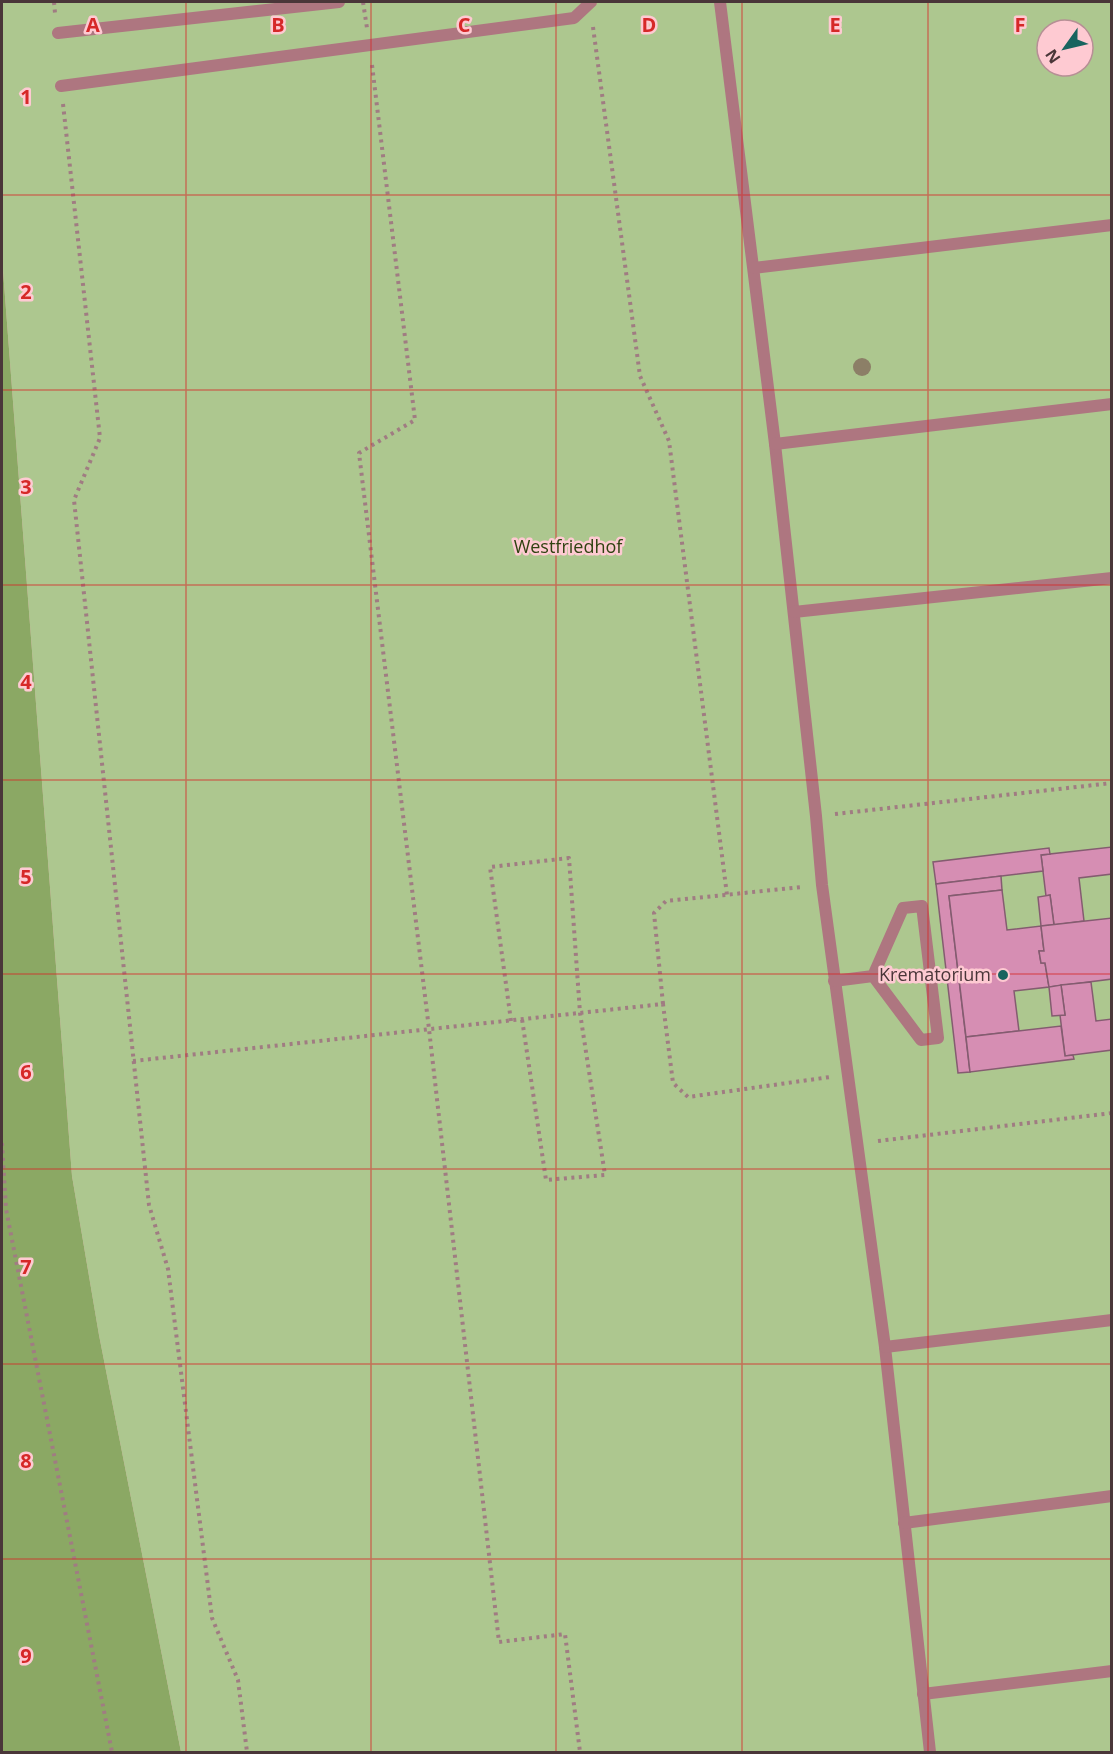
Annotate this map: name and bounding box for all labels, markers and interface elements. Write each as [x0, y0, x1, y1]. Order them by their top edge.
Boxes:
text: A [86, 11, 100, 38]
text: B [271, 11, 285, 38]
text: C [458, 11, 471, 38]
text: D [642, 11, 656, 38]
text: E [829, 11, 841, 38]
text: F [1015, 11, 1025, 38]
north arrow [1035, 18, 1095, 78]
text: N [1040, 45, 1065, 68]
text: 1 [20, 83, 32, 110]
text: 2 [20, 278, 32, 305]
text: 3 [20, 473, 32, 500]
park label: Westfriedhof [514, 534, 623, 558]
text: 4 [20, 668, 32, 695]
text: 5 [20, 863, 32, 890]
place label: Krematorium [879, 962, 991, 986]
marker: Krematorium [996, 968, 1010, 982]
text: 6 [20, 1058, 32, 1085]
text: 7 [20, 1253, 32, 1280]
text: 8 [20, 1447, 32, 1474]
text: 9 [20, 1642, 32, 1669]

